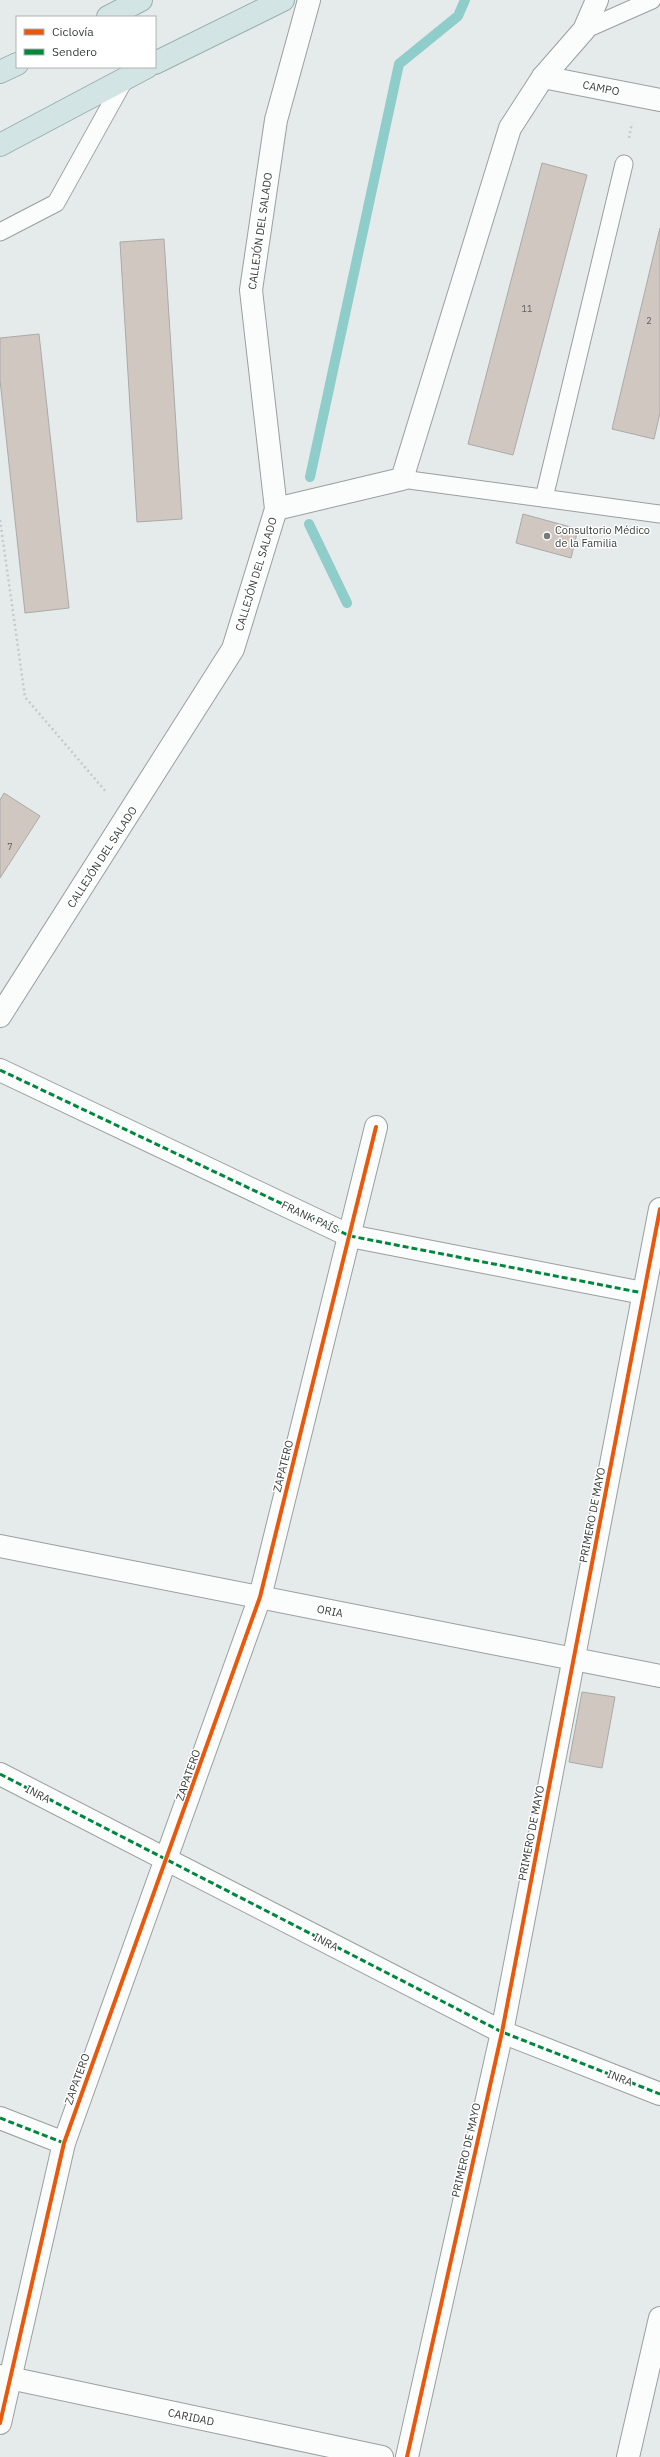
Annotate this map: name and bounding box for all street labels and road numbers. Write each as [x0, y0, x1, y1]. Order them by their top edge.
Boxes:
street label: CAMPO [581, 78, 621, 98]
street label: CALLEJÓN DEL SALADO [245, 171, 275, 291]
street label: CALLEJÓN DEL SALADO [232, 515, 280, 633]
street label: CALLEJÓN DEL SALADO [64, 803, 140, 910]
street label: FRANK PAÍS [279, 1198, 341, 1236]
street label: ZAPATERO [270, 1438, 296, 1494]
street label: PRIMERO DE MAYO [576, 1466, 608, 1564]
street label: ORIA [316, 1602, 344, 1620]
street label: ZAPATERO [173, 1747, 203, 1803]
street label: INRA [23, 1782, 53, 1806]
street label: PRIMERO DE MAYO [515, 1784, 547, 1882]
street label: INRA [311, 1930, 341, 1954]
street label: ZAPATERO [61, 2051, 93, 2106]
street label: INRA [605, 2067, 635, 2089]
street label: PRIMERO DE MAYO [448, 2101, 484, 2199]
street label: CARIDAD [167, 2405, 215, 2429]

